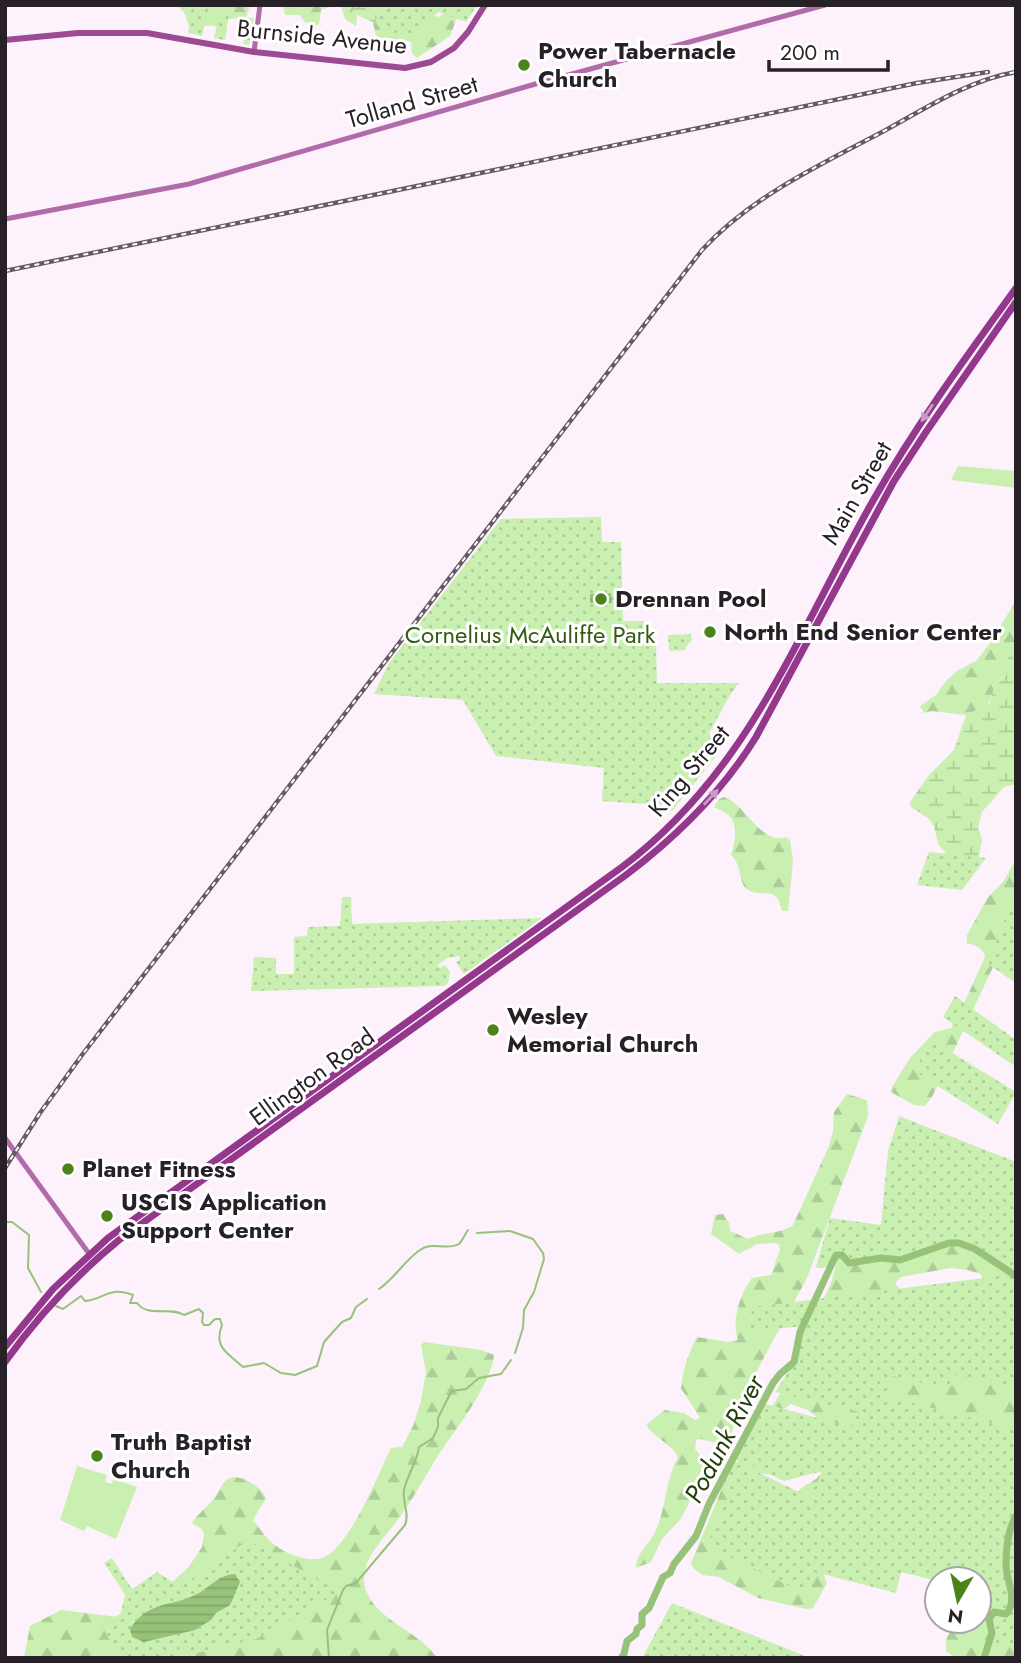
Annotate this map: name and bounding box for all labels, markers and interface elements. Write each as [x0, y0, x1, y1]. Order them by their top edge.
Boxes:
street label: Burnside Avenue [235, 10, 409, 63]
scale bar [769, 28, 888, 72]
place label: Power Tabernacle Church [538, 33, 736, 96]
text: 200 m [780, 38, 840, 68]
marker: Power Tabernacle Church [516, 57, 532, 73]
street label: Tolland Street [342, 66, 482, 137]
one-way arrow [920, 404, 934, 422]
street label: Main Street [813, 434, 900, 551]
place label: Drennan Pool [615, 581, 766, 616]
marker: Drennan Pool [593, 591, 609, 607]
place label: North End Senior Center [724, 614, 1002, 649]
park label: Cornelius McAuliffe Park [405, 617, 656, 652]
marker: North End Senior Center [702, 624, 718, 640]
street label: King Street [640, 717, 738, 824]
one-way arrow [703, 788, 719, 806]
place label: Wesley Memorial Church [507, 998, 698, 1061]
street label: Ellington Road [242, 1019, 382, 1134]
marker: Wesley Memorial Church [485, 1022, 501, 1038]
place label: Planet Fitness [82, 1151, 236, 1186]
marker: Planet Fitness [60, 1161, 76, 1177]
place label: USCIS Application Support Center [121, 1184, 327, 1247]
marker: USCIS Application Support Center [99, 1208, 115, 1224]
water label: Podunk River [674, 1367, 774, 1510]
place label: Truth Baptist Church [111, 1424, 252, 1487]
marker: Truth Baptist Church [89, 1448, 105, 1464]
north arrow [923, 1565, 993, 1635]
text: N [946, 1602, 965, 1631]

